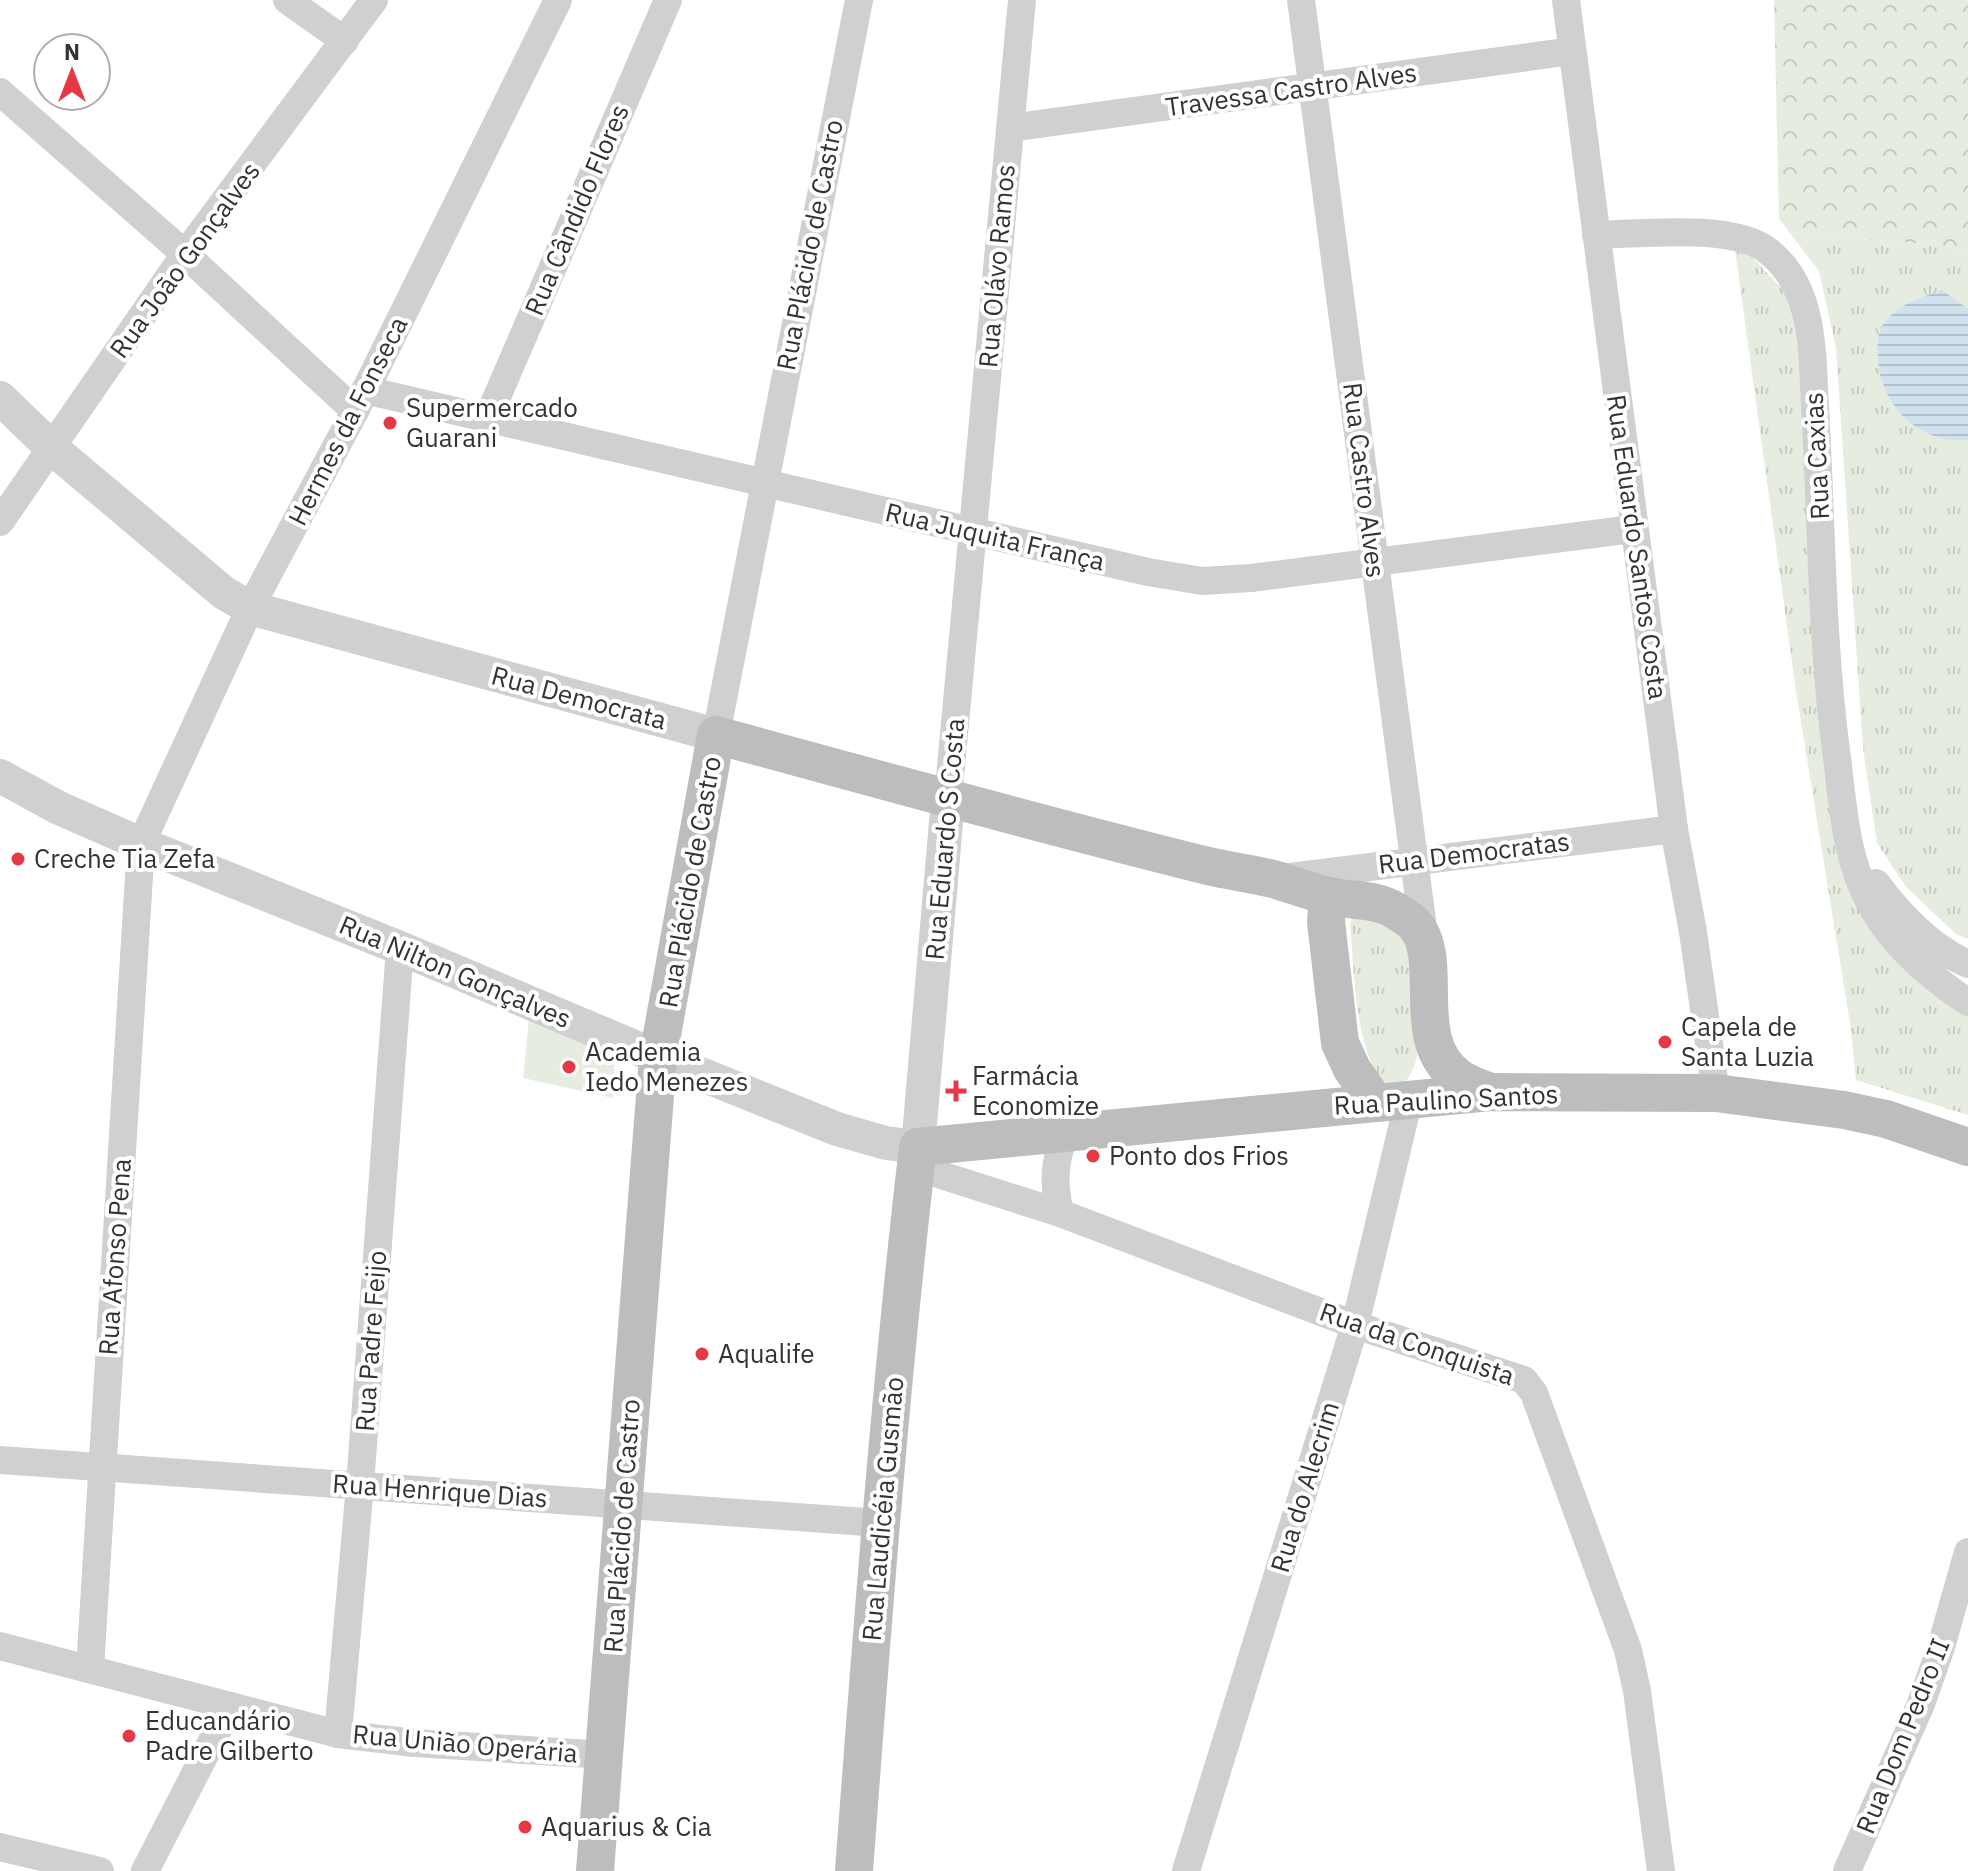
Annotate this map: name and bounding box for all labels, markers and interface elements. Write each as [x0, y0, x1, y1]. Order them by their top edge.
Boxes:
north arrow [32, 32, 112, 112]
text: N [64, 37, 80, 66]
street label: Travessa Castro Alves [1163, 55, 1419, 123]
street label: Rua Cândido Flores [516, 99, 636, 320]
street label: Rua Plácido de Castro [768, 117, 850, 373]
street label: Rua João Gonçalves [102, 155, 267, 364]
street label: Rua Olávo Ramos [970, 163, 1022, 369]
street label: Hermes da Fonseca [280, 310, 415, 531]
street label: Rua Castro Alves [1336, 380, 1394, 579]
place label: Supermercado Guarani [406, 390, 578, 454]
street label: Rua Caxias [1796, 391, 1836, 521]
street label: Rua Eduardo Santos Costa [1600, 392, 1676, 702]
marker: Supermercado Guarani [381, 414, 399, 432]
street label: Rua Juquita França [882, 494, 1108, 578]
street label: Rua Democrata [488, 657, 671, 737]
street label: Rua Eduardo S Costa [916, 716, 972, 961]
street label: Rua Plácido de Castro [650, 754, 728, 1010]
street label: Rua Democratas [1376, 823, 1571, 881]
place label: Creche Tia Zefa [34, 841, 215, 875]
marker: Creche Tia Zefa [9, 850, 27, 868]
street label: Rua Nilton Gonçalves [334, 907, 576, 1035]
place label: Capela de Santa Luzia [1681, 1009, 1814, 1073]
marker: Capela de Santa Luzia [1656, 1033, 1674, 1051]
place label: Academia Iedo Menezes [585, 1034, 748, 1098]
marker: Academia Iedo Menezes [560, 1058, 578, 1076]
place label: Farmácia Economize [972, 1058, 1099, 1122]
street label: Rua Paulino Santos [1333, 1076, 1559, 1122]
marker: Farmácia Economize [947, 1082, 965, 1100]
place label: Ponto dos Frios [1109, 1138, 1289, 1172]
marker: Ponto dos Frios [1084, 1147, 1102, 1165]
street label: Rua Afonso Pena [90, 1157, 138, 1357]
street label: Rua Padre Feijo [347, 1249, 393, 1433]
street label: Rua da Conquista [1315, 1294, 1519, 1392]
place label: Aqualife [718, 1336, 815, 1370]
marker: Aqualife [693, 1345, 711, 1363]
street label: Rua Laudicéia Gusmão [854, 1375, 910, 1642]
street label: Rua do Alecrim [1262, 1397, 1346, 1576]
street label: Rua Plácido de Castro [595, 1398, 647, 1654]
street label: Rua Henrique Dias [331, 1466, 549, 1514]
street label: Rua Dom Pedro II [1847, 1633, 1957, 1838]
place label: Educandário Padre Gilberto [145, 1703, 314, 1767]
street label: Rua União Operária [351, 1716, 579, 1770]
marker: Educandário Padre Gilberto [120, 1727, 138, 1745]
place label: Aquarius & Cia [541, 1809, 712, 1843]
marker: Aquarius & Cia [516, 1818, 534, 1836]

